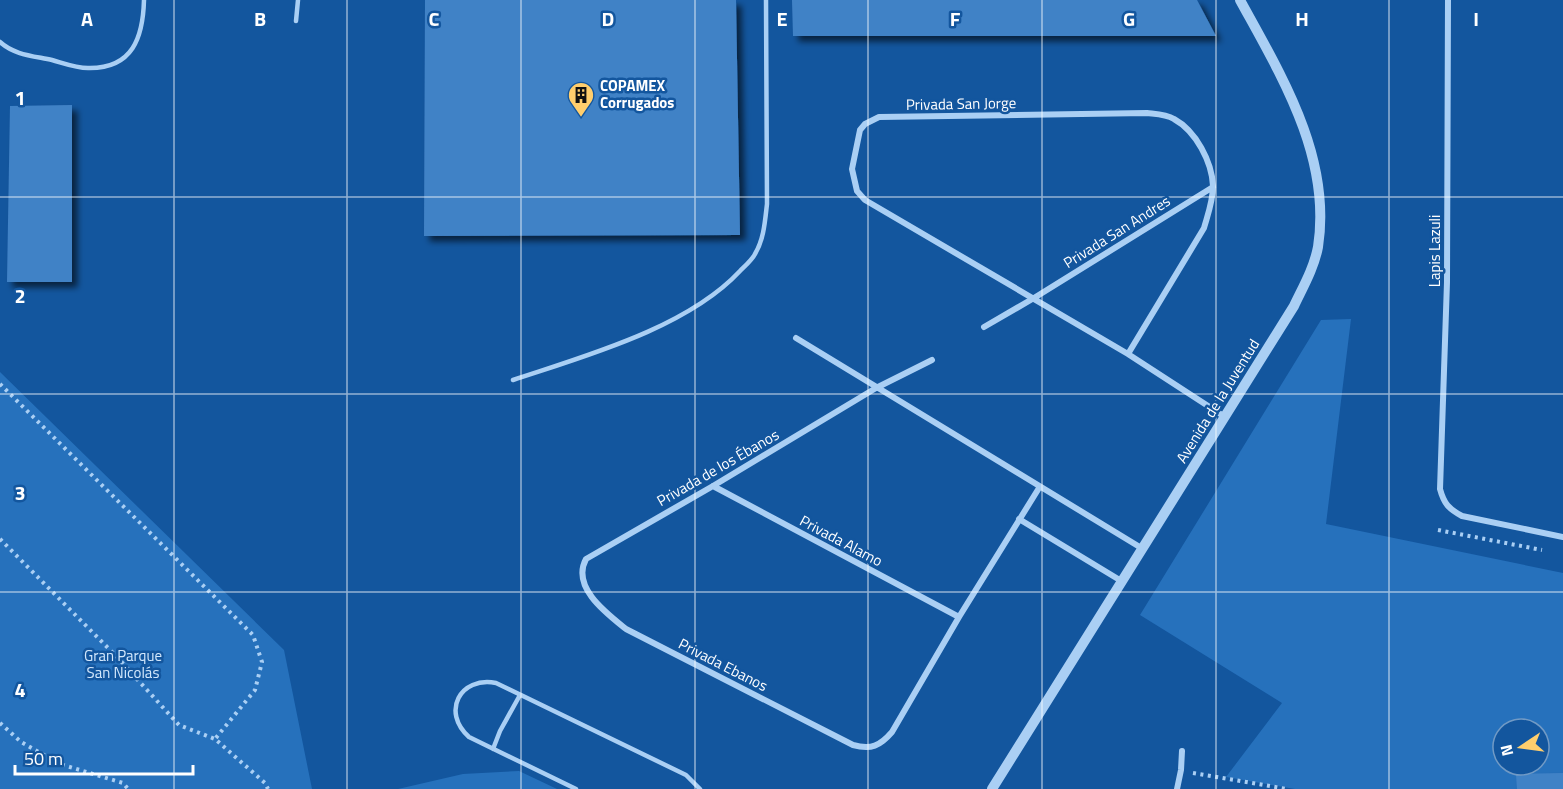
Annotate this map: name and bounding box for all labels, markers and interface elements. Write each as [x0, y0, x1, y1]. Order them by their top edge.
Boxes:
text: A [81, 3, 93, 34]
text: B [254, 3, 266, 34]
text: C [429, 3, 440, 34]
text: D [602, 3, 614, 34]
text: E [776, 3, 788, 34]
text: F [950, 3, 961, 34]
text: G [1123, 3, 1135, 34]
text: H [1295, 3, 1309, 34]
text: I [1473, 3, 1479, 34]
place label: COPAMEX Corrugados [600, 74, 674, 114]
building icon: COPAMEX Corrugados [566, 80, 596, 118]
text: 1 [14, 82, 26, 113]
street label: Privada San Jorge [906, 91, 1016, 116]
street label: Privada San Andres [1059, 189, 1175, 274]
street label: Lapis Lazuli [1423, 215, 1446, 287]
text: 2 [14, 280, 26, 311]
street label: Avenida de la Juventud [1170, 334, 1265, 467]
street label: Privada de los Ébanos [652, 423, 783, 512]
text: 3 [14, 477, 26, 508]
street label: Privada Alamo [796, 509, 887, 572]
street label: Privada Ebanos [675, 632, 772, 697]
park label: Gran Parque San Nicolás [84, 644, 162, 684]
text: 4 [14, 674, 26, 705]
north arrow [1491, 717, 1551, 777]
scale bar [15, 738, 194, 776]
text: N [1493, 742, 1519, 758]
text: 50 m [24, 745, 63, 772]

